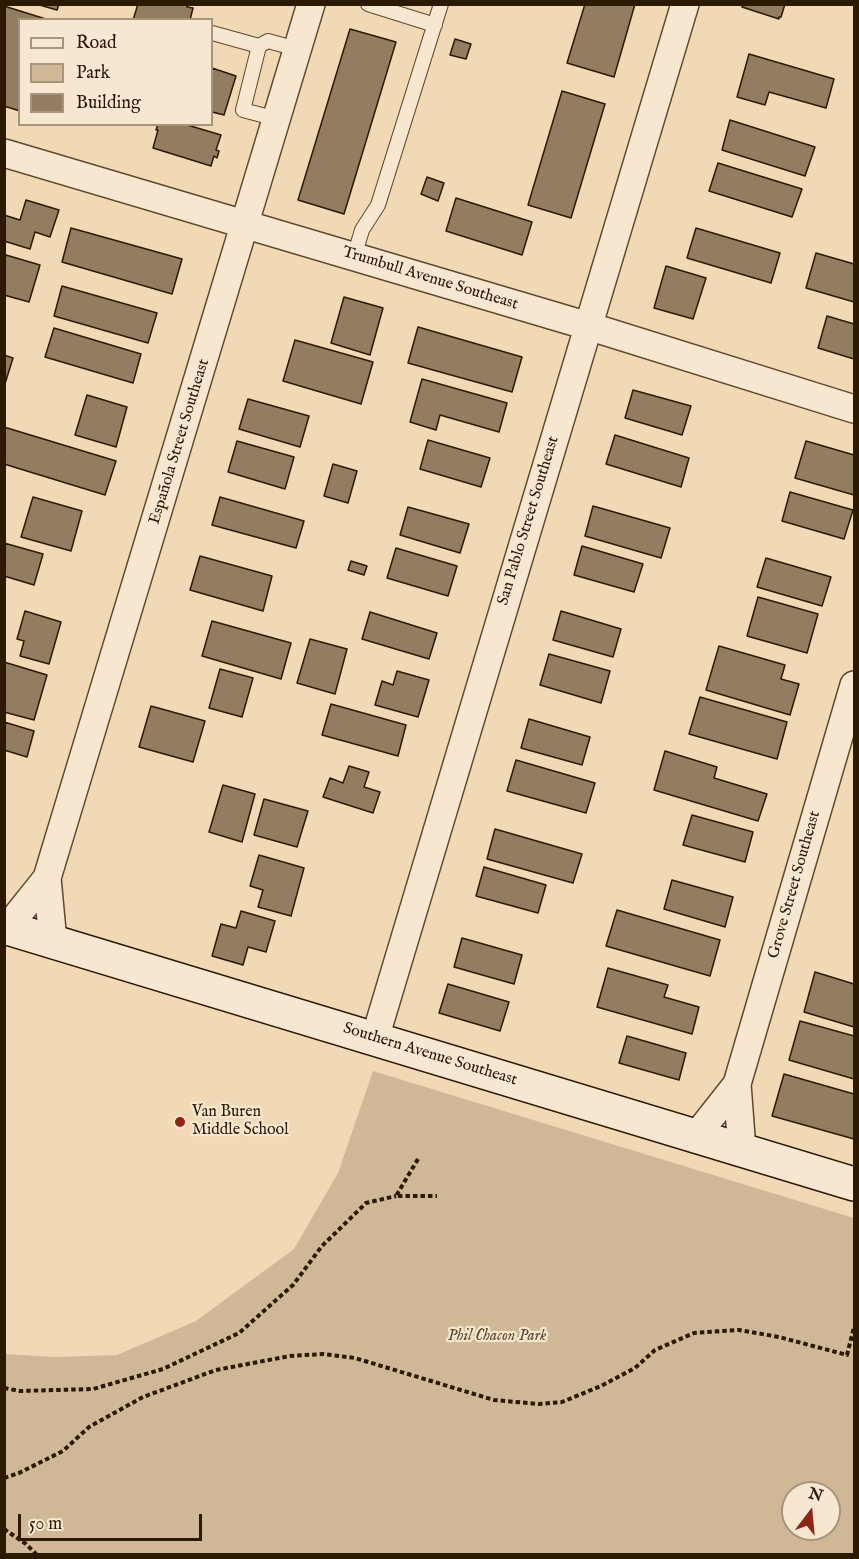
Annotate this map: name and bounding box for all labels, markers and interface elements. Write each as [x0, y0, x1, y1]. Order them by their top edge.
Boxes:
legend [18, 18, 213, 126]
text: Road [76, 32, 117, 55]
text: Park [76, 62, 110, 85]
text: Building [76, 92, 141, 115]
street label: Trumbull Avenue Southeast [340, 243, 520, 315]
street label: Española Street Southeast [146, 357, 214, 527]
street label: San Pablo Street Southeast [494, 434, 564, 608]
street label: Grove Street Southeast [765, 809, 825, 961]
street label: Southern Avenue Southeast [341, 1019, 519, 1091]
place label: Van Buren Middle School [192, 1103, 289, 1141]
marker: Van Buren Middle School [173, 1115, 187, 1129]
park label: Phil Chacon Park [448, 1327, 546, 1347]
north arrow [781, 1481, 841, 1541]
text: N [806, 1484, 825, 1507]
scale bar [21, 1502, 206, 1540]
text: 50 m [29, 1513, 62, 1536]

